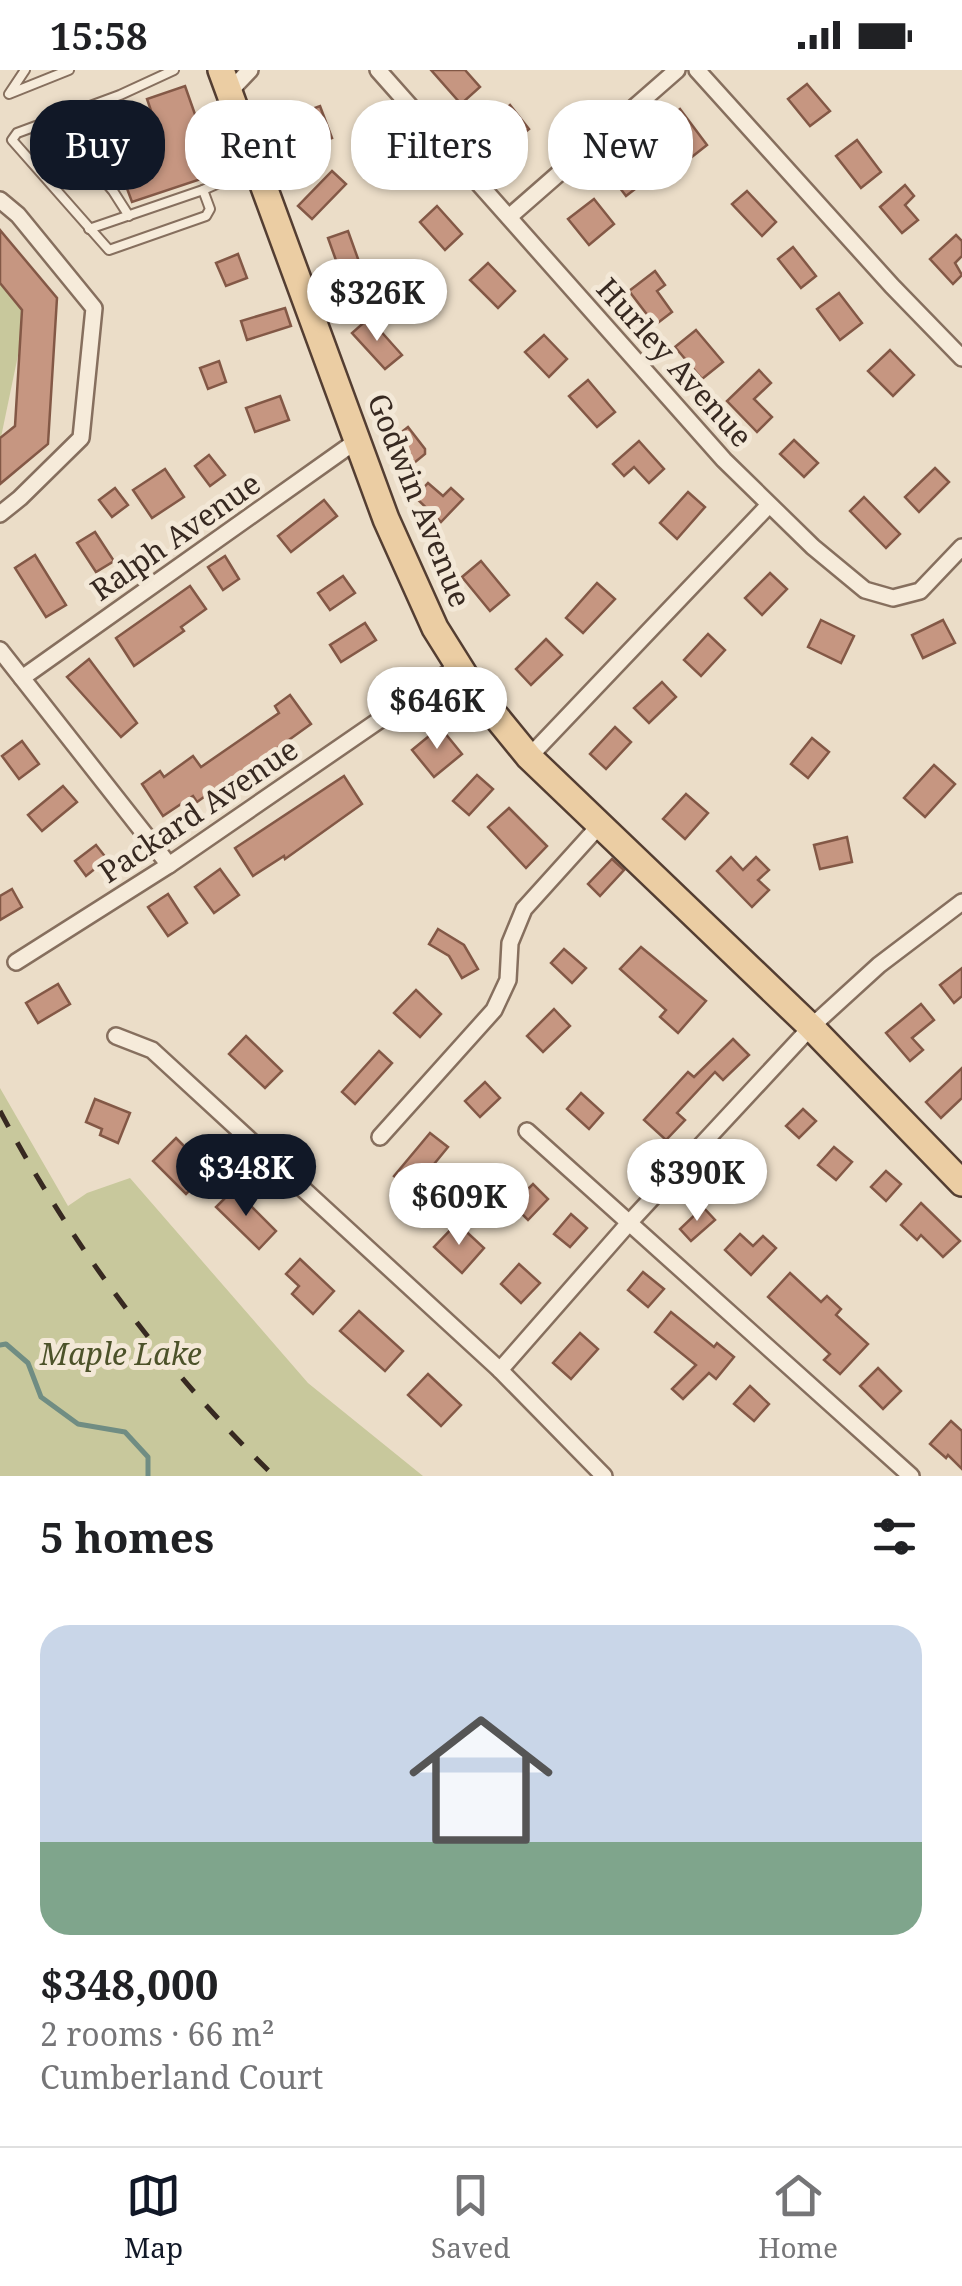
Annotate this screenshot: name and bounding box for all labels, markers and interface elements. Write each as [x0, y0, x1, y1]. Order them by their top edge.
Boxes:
text: 15:58 [50, 9, 147, 61]
chip: Buy [30, 100, 165, 190]
chip: Rent [185, 100, 331, 190]
chip: Filters [351, 100, 528, 190]
chip: New [548, 100, 693, 190]
pin: $326K [307, 259, 447, 344]
street label: Hurley Avenue [588, 269, 762, 455]
text: $326K [329, 270, 425, 313]
street label: Godwin Avenue [358, 387, 482, 613]
street label: Ralph Avenue [82, 462, 268, 610]
pin: $646K [367, 667, 507, 752]
text: $646K [389, 678, 485, 721]
street label: Packard Avenue [90, 728, 306, 892]
pin: $348K [176, 1134, 316, 1219]
pin: $390K [627, 1139, 767, 1224]
text: $348K [198, 1145, 294, 1188]
text: $390K [649, 1150, 745, 1193]
pin: $609K [389, 1163, 529, 1248]
text: $609K [411, 1174, 507, 1217]
park label: Maple Lake [39, 1333, 202, 1374]
text: 5 homes [40, 1508, 214, 1565]
icon: filters [867, 1509, 922, 1564]
icon: home [391, 1690, 571, 1870]
text: $348,000 [40, 1955, 218, 2012]
text: 2 rooms · 66 m² [40, 2012, 275, 2055]
text: Cumberland Court [40, 2055, 323, 2098]
tab: Map [124, 2168, 183, 2266]
tab: Saved [431, 2168, 510, 2266]
tab: Home [758, 2168, 838, 2266]

